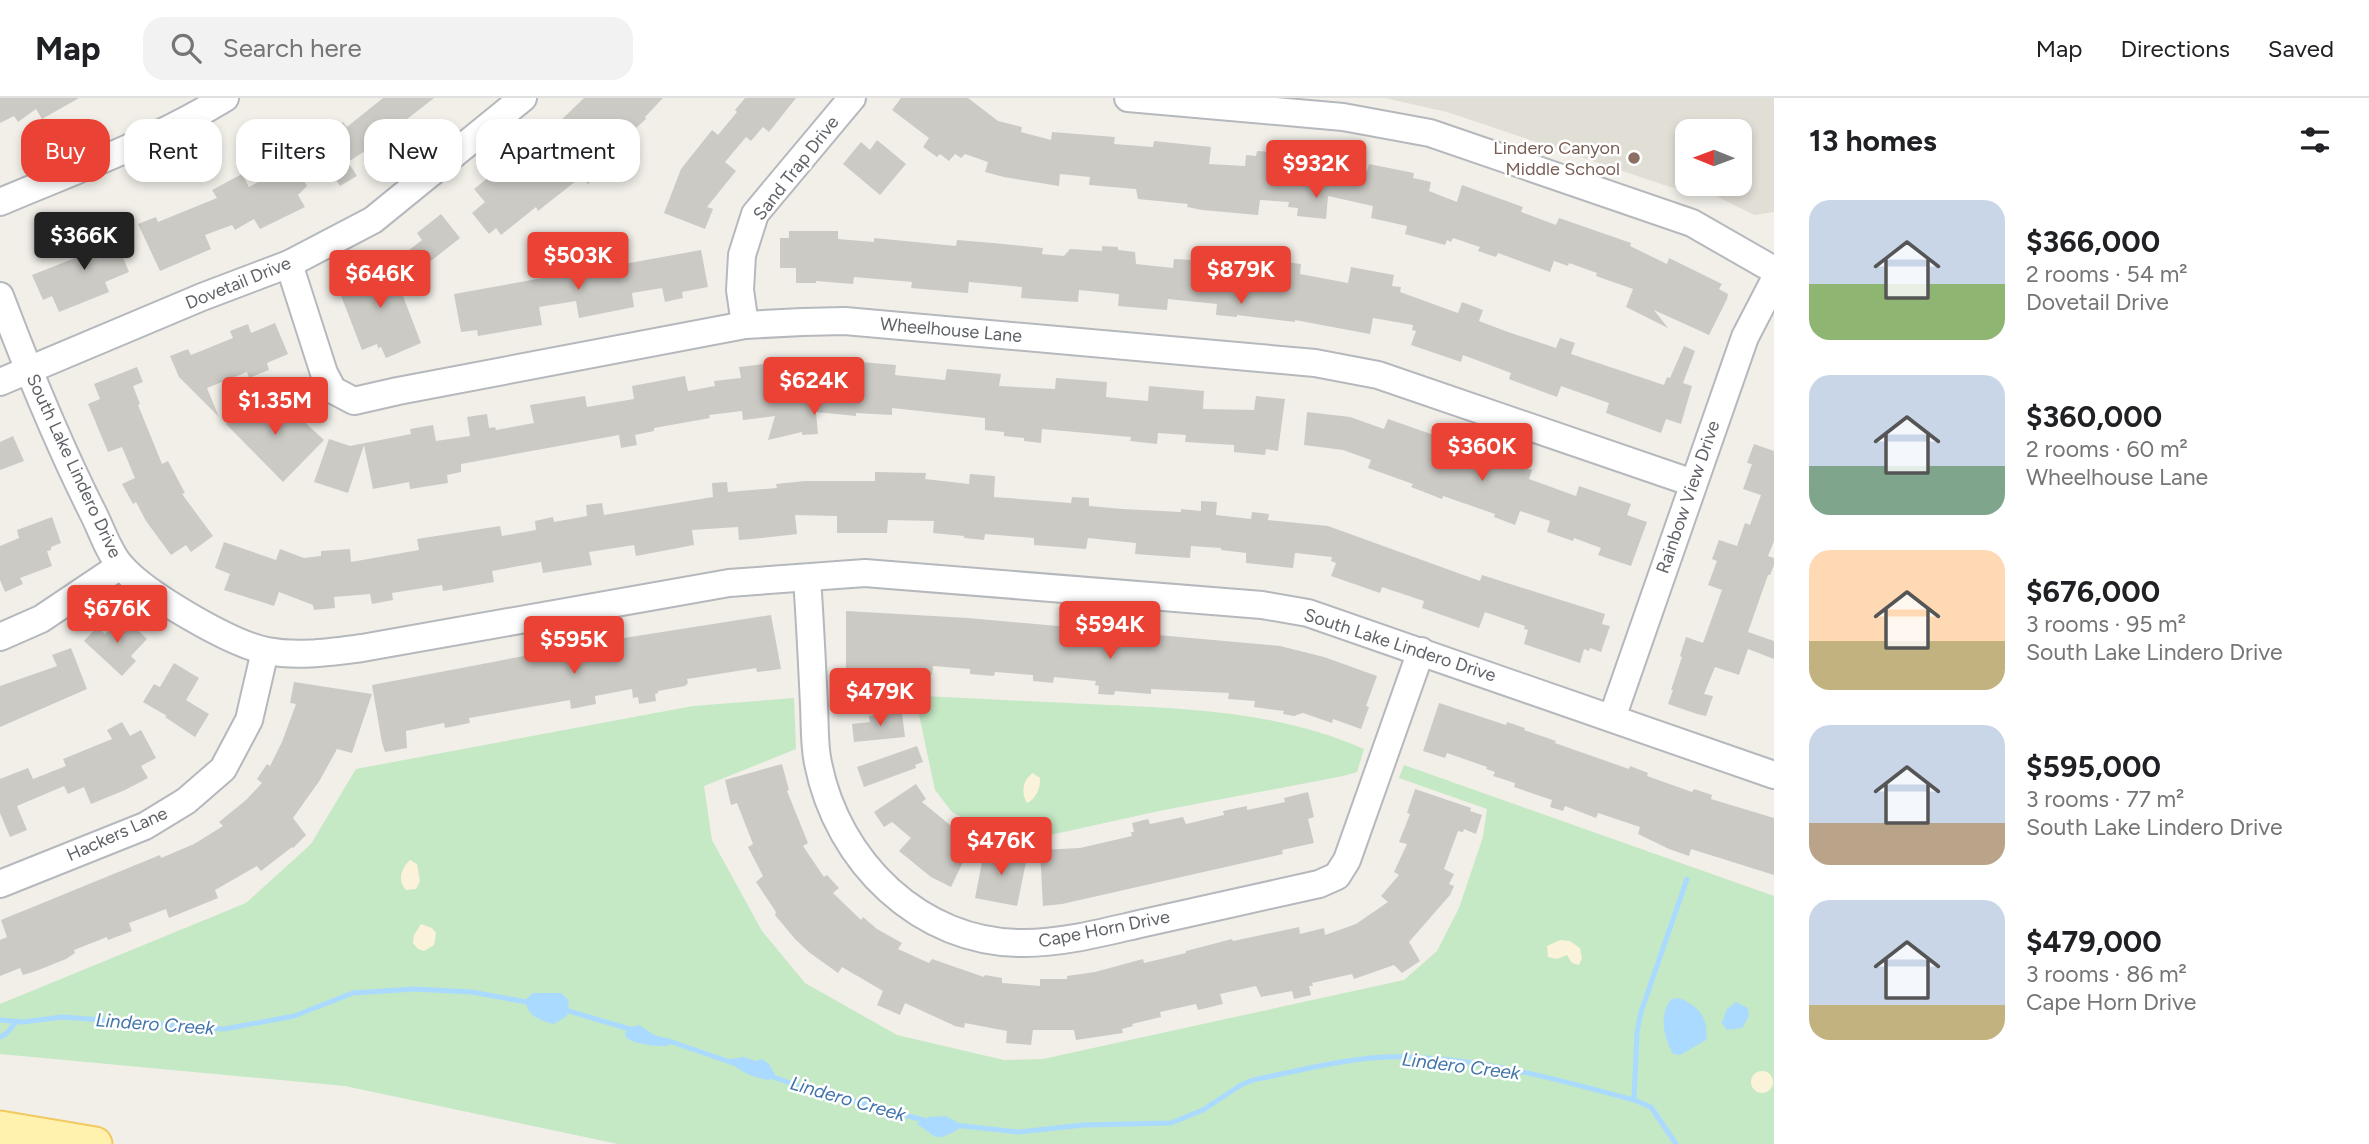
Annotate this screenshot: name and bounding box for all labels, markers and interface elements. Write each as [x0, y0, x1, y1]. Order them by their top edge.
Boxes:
search box [143, 17, 633, 80]
text: Map [35, 29, 101, 68]
icon: search [167, 29, 205, 67]
text: Search here [223, 32, 362, 64]
text: Map [2036, 34, 2082, 63]
text: Directions [2120, 34, 2230, 63]
text: Saved [2268, 34, 2334, 63]
street label: Sand Trap Drive [748, 111, 844, 225]
chip: Buy [21, 119, 110, 182]
chip: Rent [124, 119, 222, 182]
chip: Filters [236, 119, 350, 182]
chip: New [364, 119, 462, 182]
chip: Apartment [476, 119, 640, 182]
north arrow [1675, 119, 1752, 196]
map controls [1675, 119, 1752, 196]
icon: filters [2296, 121, 2334, 159]
text: 13 homes [1809, 122, 1937, 159]
place label: Lindero Canyon Middle School [1493, 137, 1620, 180]
pin: $932K [1267, 140, 1365, 200]
text: $932K [1282, 149, 1350, 177]
marker: Lindero Canyon Middle School [1626, 150, 1642, 166]
pin: $366K [35, 212, 133, 272]
text: $366K [50, 221, 118, 249]
text: $366,000 [2026, 223, 2160, 260]
icon: home [1865, 228, 1949, 312]
pin: $503K [529, 232, 627, 292]
text: $503K [543, 241, 613, 269]
pin: $879K [1192, 246, 1290, 306]
pin: $646K [331, 250, 429, 310]
street label: Dovetail Drive [182, 252, 294, 314]
text: $879K [1207, 255, 1275, 283]
text: $646K [345, 259, 415, 287]
text: 2 rooms · 54 m² [2026, 260, 2188, 288]
text: Dovetail Drive [2026, 288, 2169, 316]
street label: Wheelhouse Lane [879, 313, 1023, 347]
pin: $624K [765, 358, 863, 417]
text: $624K [779, 366, 849, 394]
street label: South Lake Lindero Drive [22, 370, 126, 562]
pin: $1.35M [218, 378, 332, 437]
text: $1.35M [238, 386, 312, 414]
text: $360,000 [2026, 398, 2162, 435]
icon: home [1865, 403, 1949, 487]
street label: Rainbow View Drive [1651, 417, 1725, 576]
pin: $360K [1433, 424, 1531, 483]
text: $360K [1447, 432, 1517, 460]
text: 2 rooms · 60 m² [2026, 435, 2188, 463]
text: Wheelhouse Lane [2026, 463, 2208, 491]
text: $676,000 [2026, 573, 2160, 610]
icon: home [1865, 578, 1949, 662]
pin: $676K [68, 586, 166, 645]
text: $676K [83, 594, 151, 622]
pin: $594K [1061, 602, 1159, 661]
street label: South Lake Lindero Drive [1301, 604, 1499, 687]
text: $594K [1075, 610, 1145, 638]
text: 3 rooms · 95 m² [2026, 610, 2186, 638]
pin: $595K [525, 616, 623, 676]
text: $595K [540, 625, 608, 653]
text: South Lake Lindero Drive [2026, 638, 2283, 666]
pin: $479K [831, 668, 929, 728]
text: $479K [846, 677, 914, 705]
text: $595,000 [2026, 748, 2161, 785]
icon: home [1865, 753, 1949, 837]
text: 3 rooms · 77 m² [2026, 785, 2184, 813]
street label: Hackers Lane [63, 802, 171, 866]
text: South Lake Lindero Drive [2026, 813, 2283, 841]
pin: $476K [952, 818, 1050, 877]
text: $476K [967, 826, 1035, 854]
street label: Cape Horn Drive [1037, 905, 1172, 953]
text: $479,000 [2026, 923, 2162, 960]
icon: home [1865, 928, 1949, 1012]
text: 3 rooms · 86 m² [2026, 960, 2187, 988]
text: Cape Horn Drive [2026, 988, 2196, 1016]
water label: Lindero Creek [95, 1008, 216, 1040]
water label: Lindero Creek [1401, 1047, 1522, 1085]
water label: Lindero Creek [788, 1072, 909, 1127]

